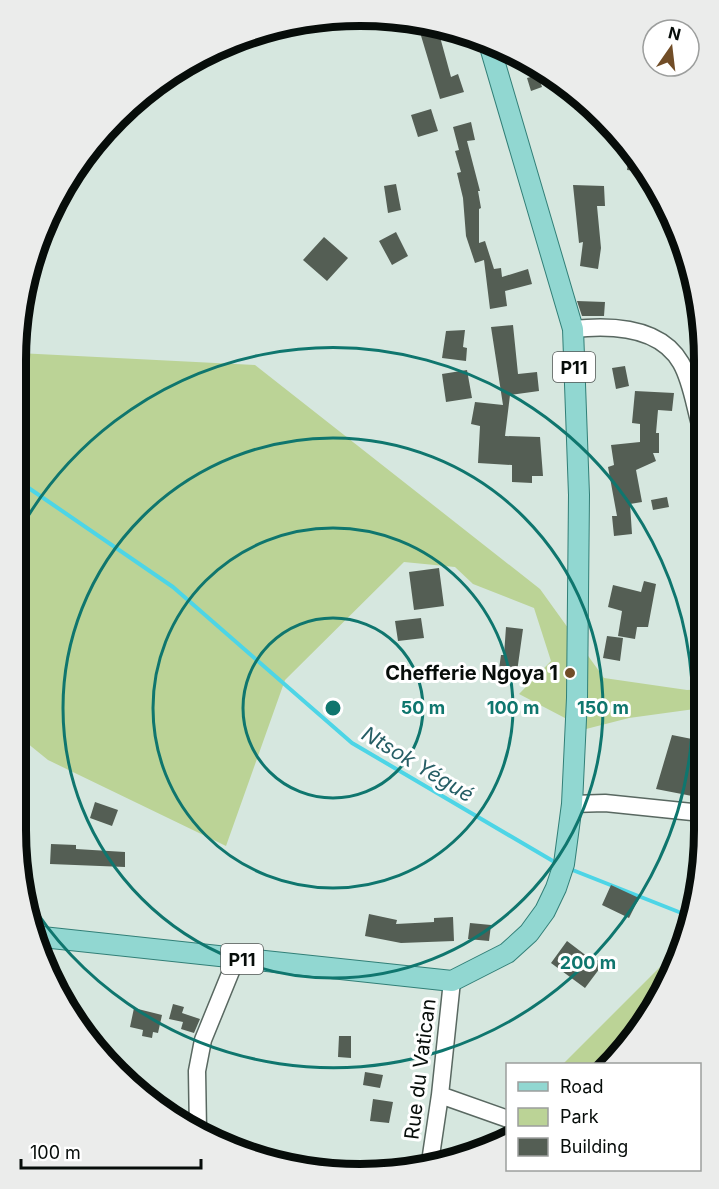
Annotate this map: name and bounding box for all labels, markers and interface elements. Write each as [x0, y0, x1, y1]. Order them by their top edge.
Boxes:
north arrow [641, 18, 701, 78]
text: N [666, 22, 683, 45]
road number: P11 [553, 352, 595, 382]
place label: Chefferie Ngoya 1 [385, 661, 558, 685]
marker: Chefferie Ngoya 1 [563, 666, 577, 680]
text: 50 m [401, 697, 445, 718]
text: 100 m [487, 697, 539, 718]
text: 150 m [577, 697, 629, 718]
centre of rings [323, 698, 343, 718]
water label: Ntsok Yégué [358, 721, 478, 807]
road number: P11 [221, 944, 263, 974]
text: 200 m [560, 952, 616, 973]
street label: Rue du Vatican [399, 997, 441, 1141]
legend [506, 1063, 701, 1171]
text: Road [560, 1076, 603, 1097]
text: Park [560, 1106, 599, 1127]
scale bar [21, 1132, 201, 1170]
text: Building [560, 1136, 628, 1157]
text: 100 m [30, 1142, 81, 1163]

